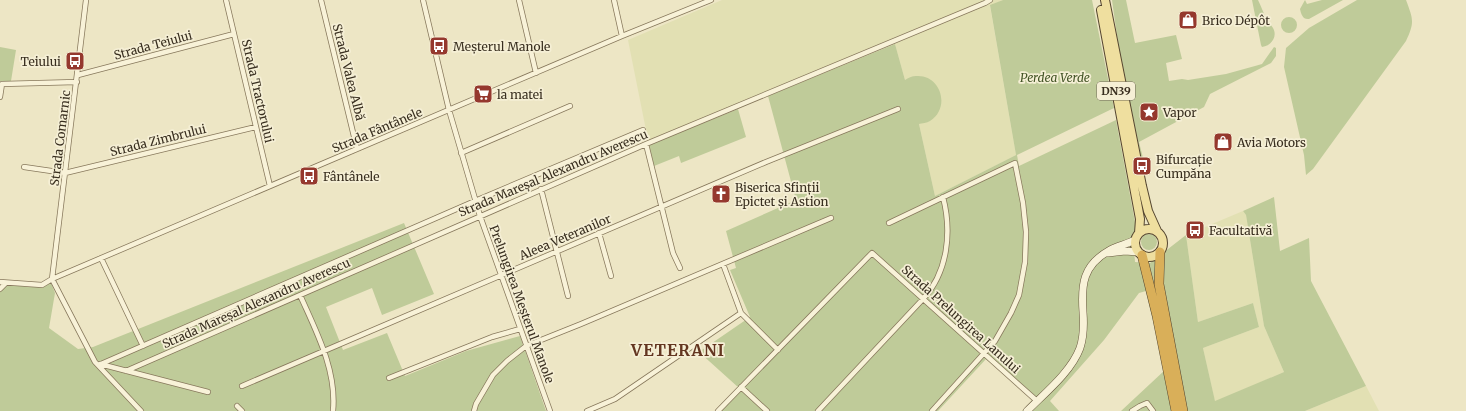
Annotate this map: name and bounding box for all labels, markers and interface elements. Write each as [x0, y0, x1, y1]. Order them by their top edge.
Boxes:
shop icon: Brico Dépôt [1177, 9, 1199, 31]
place label: Brico Dépôt [1202, 13, 1270, 28]
street label: Strada Valea Albă [330, 22, 368, 123]
street label: Strada Teiului [112, 27, 194, 63]
bus stop icon: Meșterul Manole [428, 35, 450, 57]
street label: Strada Tractorului [239, 38, 277, 144]
place label: Meșterul Manole [453, 39, 550, 55]
bus stop icon: Teiului [64, 50, 86, 72]
place label: Teiului [21, 54, 61, 69]
park label: Perdea Verde [1020, 70, 1090, 85]
road number: DN39 [1097, 82, 1135, 100]
supermarket icon: la matei [472, 83, 494, 105]
place label: la matei [497, 87, 543, 102]
street label: Strada Comarnic [47, 89, 73, 187]
place icon: Vapor [1138, 101, 1160, 123]
street label: Strada Fântânele [330, 104, 424, 156]
place label: Vapor [1162, 105, 1197, 120]
street label: Strada Zimbrului [108, 121, 208, 159]
street label: Strada Mareșal Alexandru Averescu [456, 126, 651, 221]
shop icon: Avia Motors [1212, 131, 1234, 153]
place label: Avia Motors [1236, 135, 1306, 150]
place label: Bifurcație Cumpăna [1156, 152, 1212, 181]
bus stop icon: Bifurcație Cumpăna [1131, 155, 1153, 177]
bus stop icon: Fântânele [298, 165, 320, 187]
place label: Fântânele [323, 169, 380, 184]
place label: Biserica Sfinții Epictet și Astion [735, 180, 828, 210]
church icon: Biserica Sfinții Epictet și Astion [710, 183, 732, 205]
street label: Aleea Veteranilor [516, 211, 614, 263]
bus stop icon: Facultativă [1184, 219, 1206, 241]
street label: Prelungirea Meșterul Manole [485, 223, 558, 385]
place label: Facultativă [1209, 223, 1273, 238]
street label: Strada Mareșal Alexandru Averescu [160, 254, 353, 352]
street label: Strada Prelungirea Lanului [899, 262, 1023, 376]
district label: VETERANI [630, 340, 725, 360]

